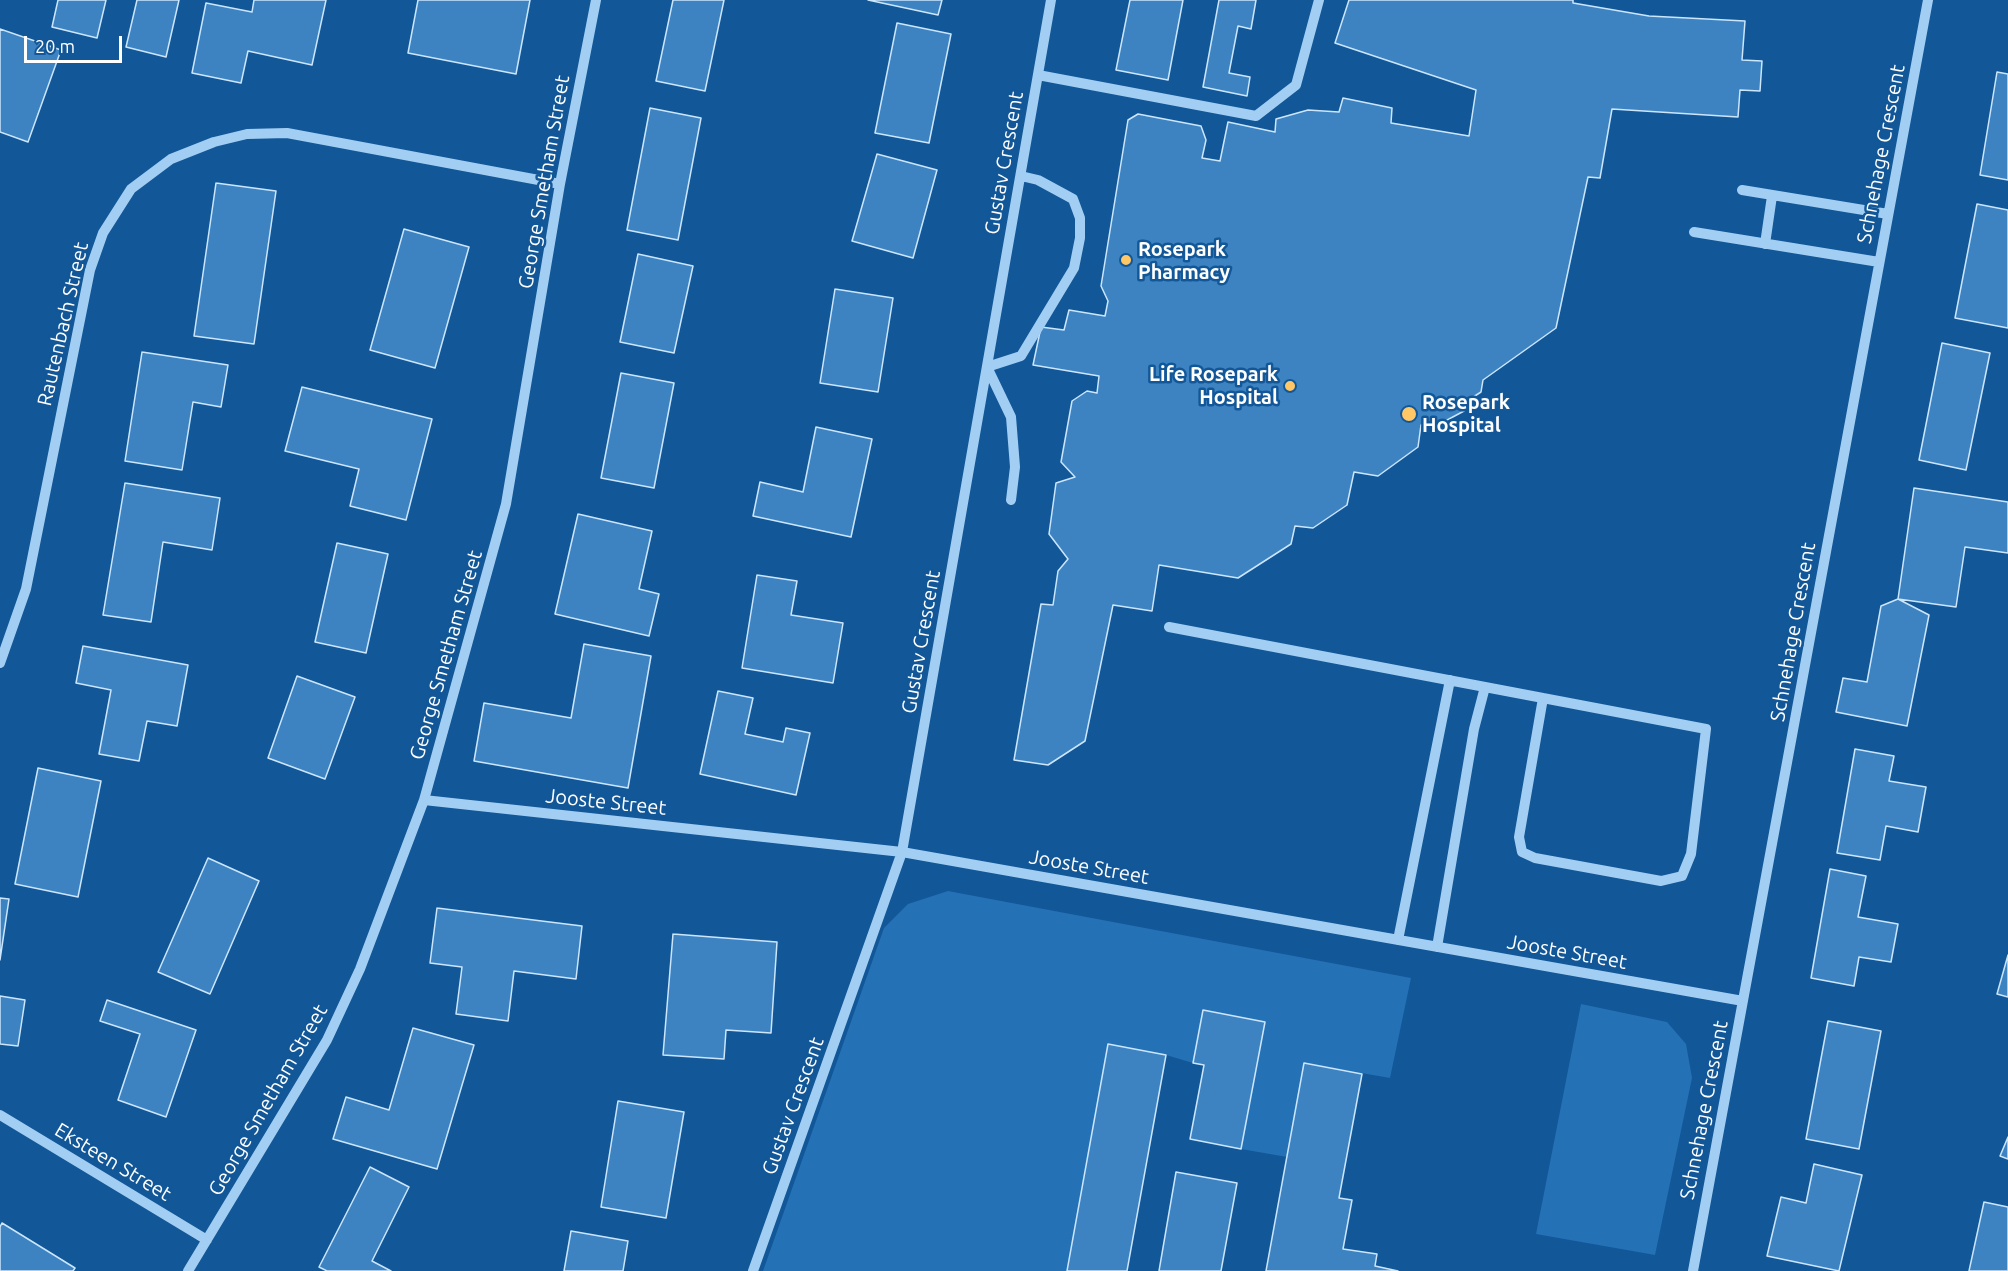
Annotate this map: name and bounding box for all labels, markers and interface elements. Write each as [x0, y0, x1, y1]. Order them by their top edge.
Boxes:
scale bar [27, 24, 124, 62]
text: 20 m [35, 36, 75, 56]
street label: Schnehage Crescent [1852, 63, 1910, 245]
street label: George Smetham Street [513, 73, 575, 291]
street label: Gustav Crescent [980, 90, 1028, 236]
place label: Rosepark Pharmacy [1138, 237, 1230, 284]
street label: Rautenbach Street [32, 240, 94, 408]
marker: Rosepark Pharmacy [1119, 253, 1133, 267]
place label: Life Rosepark Hospital [1149, 362, 1278, 409]
marker: Life Rosepark Hospital [1283, 379, 1297, 393]
place label: Rosepark Hospital [1422, 390, 1510, 437]
marker: Rosepark Hospital [1400, 405, 1418, 423]
street label: Schnehage Crescent [1765, 541, 1821, 723]
street label: George Smetham Street [405, 548, 487, 762]
street label: Gustav Crescent [897, 569, 945, 715]
street label: Jooste Street [544, 784, 668, 820]
street label: Jooste Street [1027, 845, 1151, 889]
street label: Jooste Street [1505, 930, 1629, 974]
street label: George Smetham Street [203, 1000, 333, 1200]
street label: Schnehage Crescent [1675, 1019, 1733, 1201]
street label: Gustav Crescent [757, 1034, 829, 1178]
street label: Eksteen Street [50, 1118, 176, 1206]

